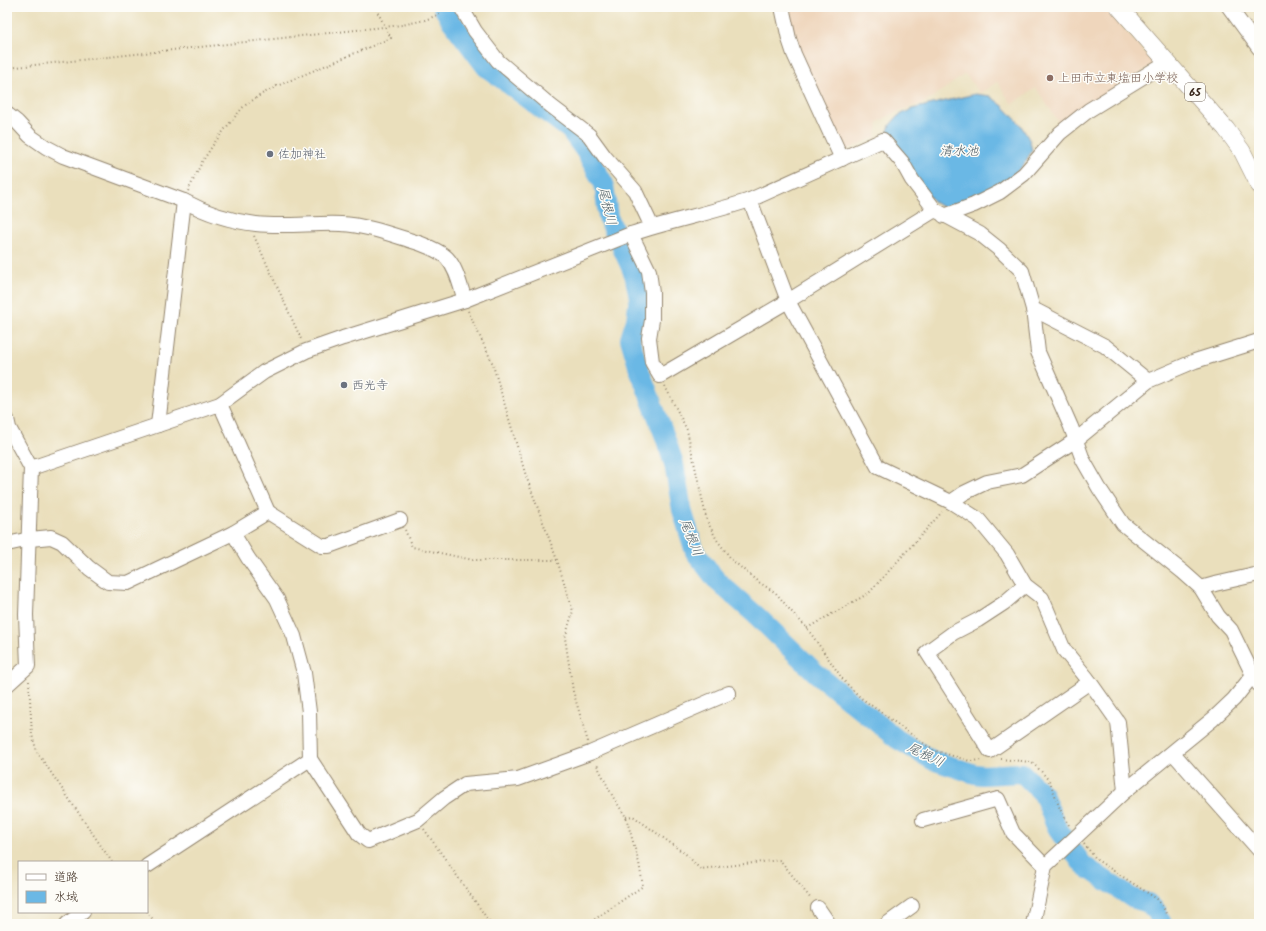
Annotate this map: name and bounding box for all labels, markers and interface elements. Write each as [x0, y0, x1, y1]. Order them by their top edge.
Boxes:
place label: 上田市立東塩田小学校 [1058, 69, 1178, 88]
marker: 上田市立東塩田小学校 [1045, 73, 1055, 83]
road number: 65 [1185, 83, 1205, 101]
water label: 清水池 [939, 141, 979, 162]
place label: 佐加神社 [278, 145, 326, 164]
marker: 佐加神社 [265, 149, 275, 159]
water label: 尾根川 [592, 185, 621, 228]
place label: 西光寺 [352, 376, 388, 395]
marker: 西光寺 [339, 380, 349, 390]
water label: 尾根川 [674, 516, 708, 560]
water label: 尾根川 [903, 737, 947, 773]
legend [18, 861, 148, 913]
text: 道路 [54, 868, 78, 887]
text: 水域 [54, 888, 78, 907]

